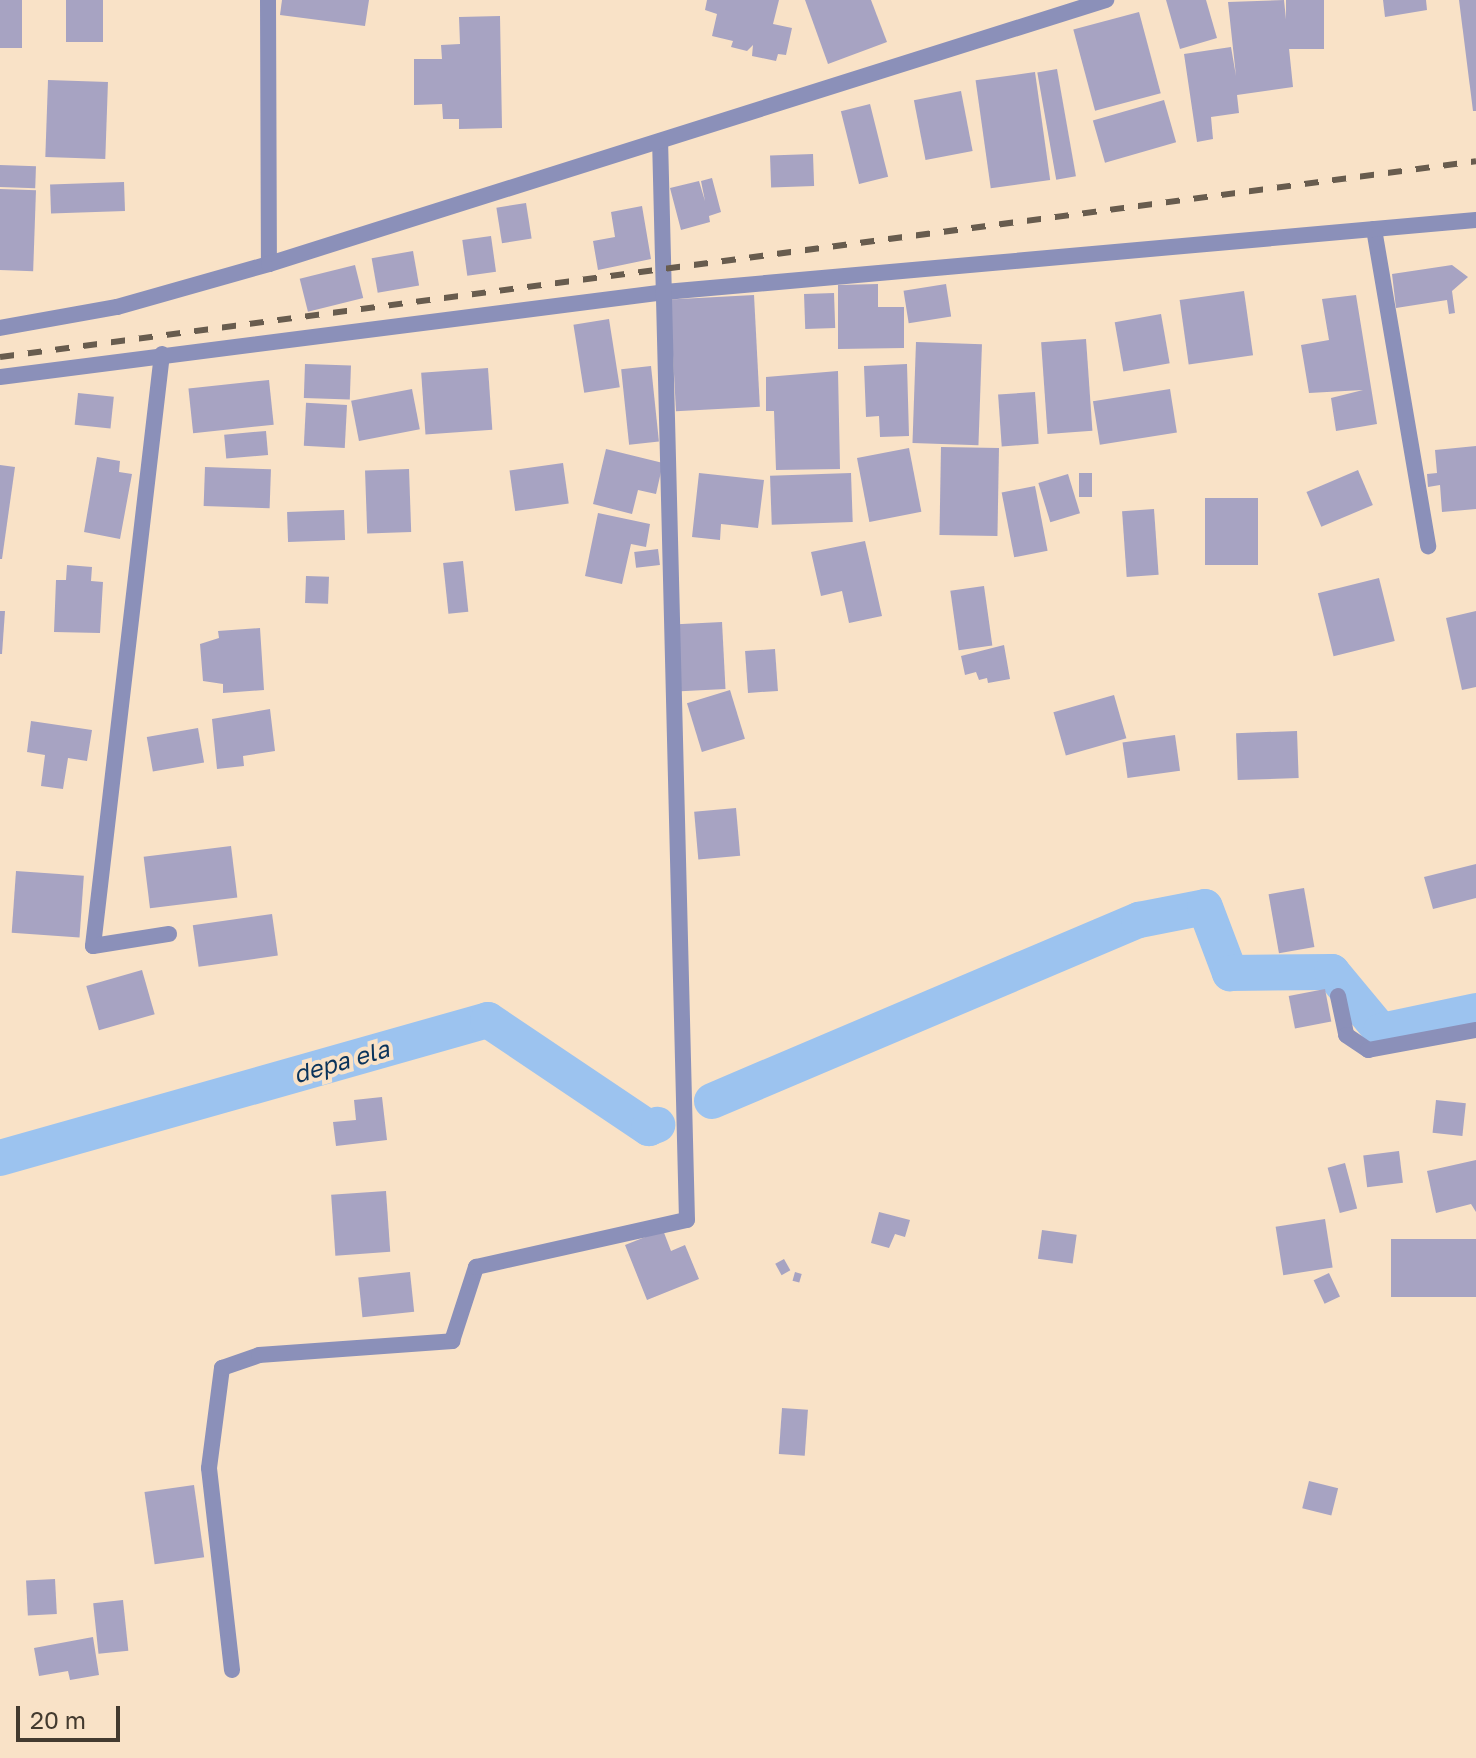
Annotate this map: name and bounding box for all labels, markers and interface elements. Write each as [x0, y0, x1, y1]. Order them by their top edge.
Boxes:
water label: depa ela [290, 1034, 392, 1088]
scale bar [20, 1690, 124, 1740]
text: 20 m [30, 1705, 86, 1734]

